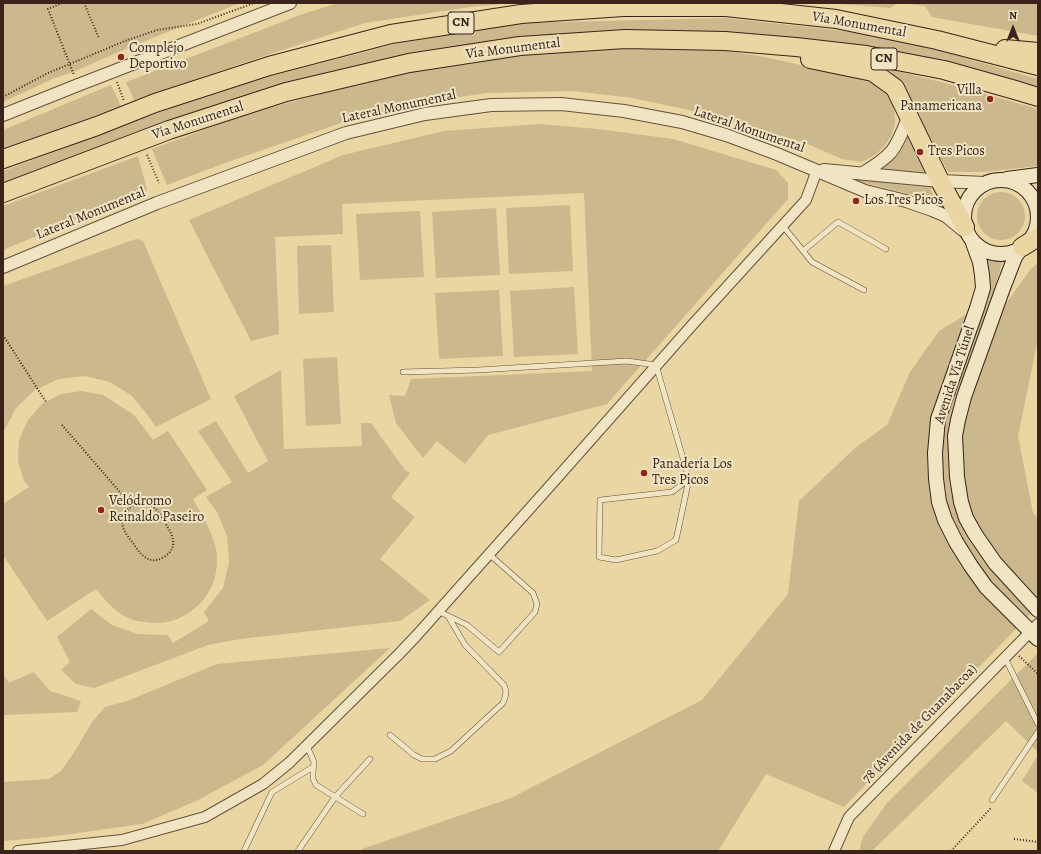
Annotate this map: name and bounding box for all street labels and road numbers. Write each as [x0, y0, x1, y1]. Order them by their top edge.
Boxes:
street label: Vía Monumental [811, 8, 907, 42]
road number: CN [448, 12, 474, 34]
street label: Vía Monumental [465, 35, 561, 63]
road number: CN [871, 48, 897, 70]
street label: Lateral Monumental [340, 87, 458, 127]
street label: Vía Monumental [150, 98, 246, 144]
street label: Lateral Monumental [691, 103, 807, 157]
street label: Lateral Monumental [34, 184, 148, 244]
street label: Avenida Vía Túnel [931, 324, 979, 426]
street label: 78 (Avenida de Guanabacoa) [859, 661, 981, 787]

